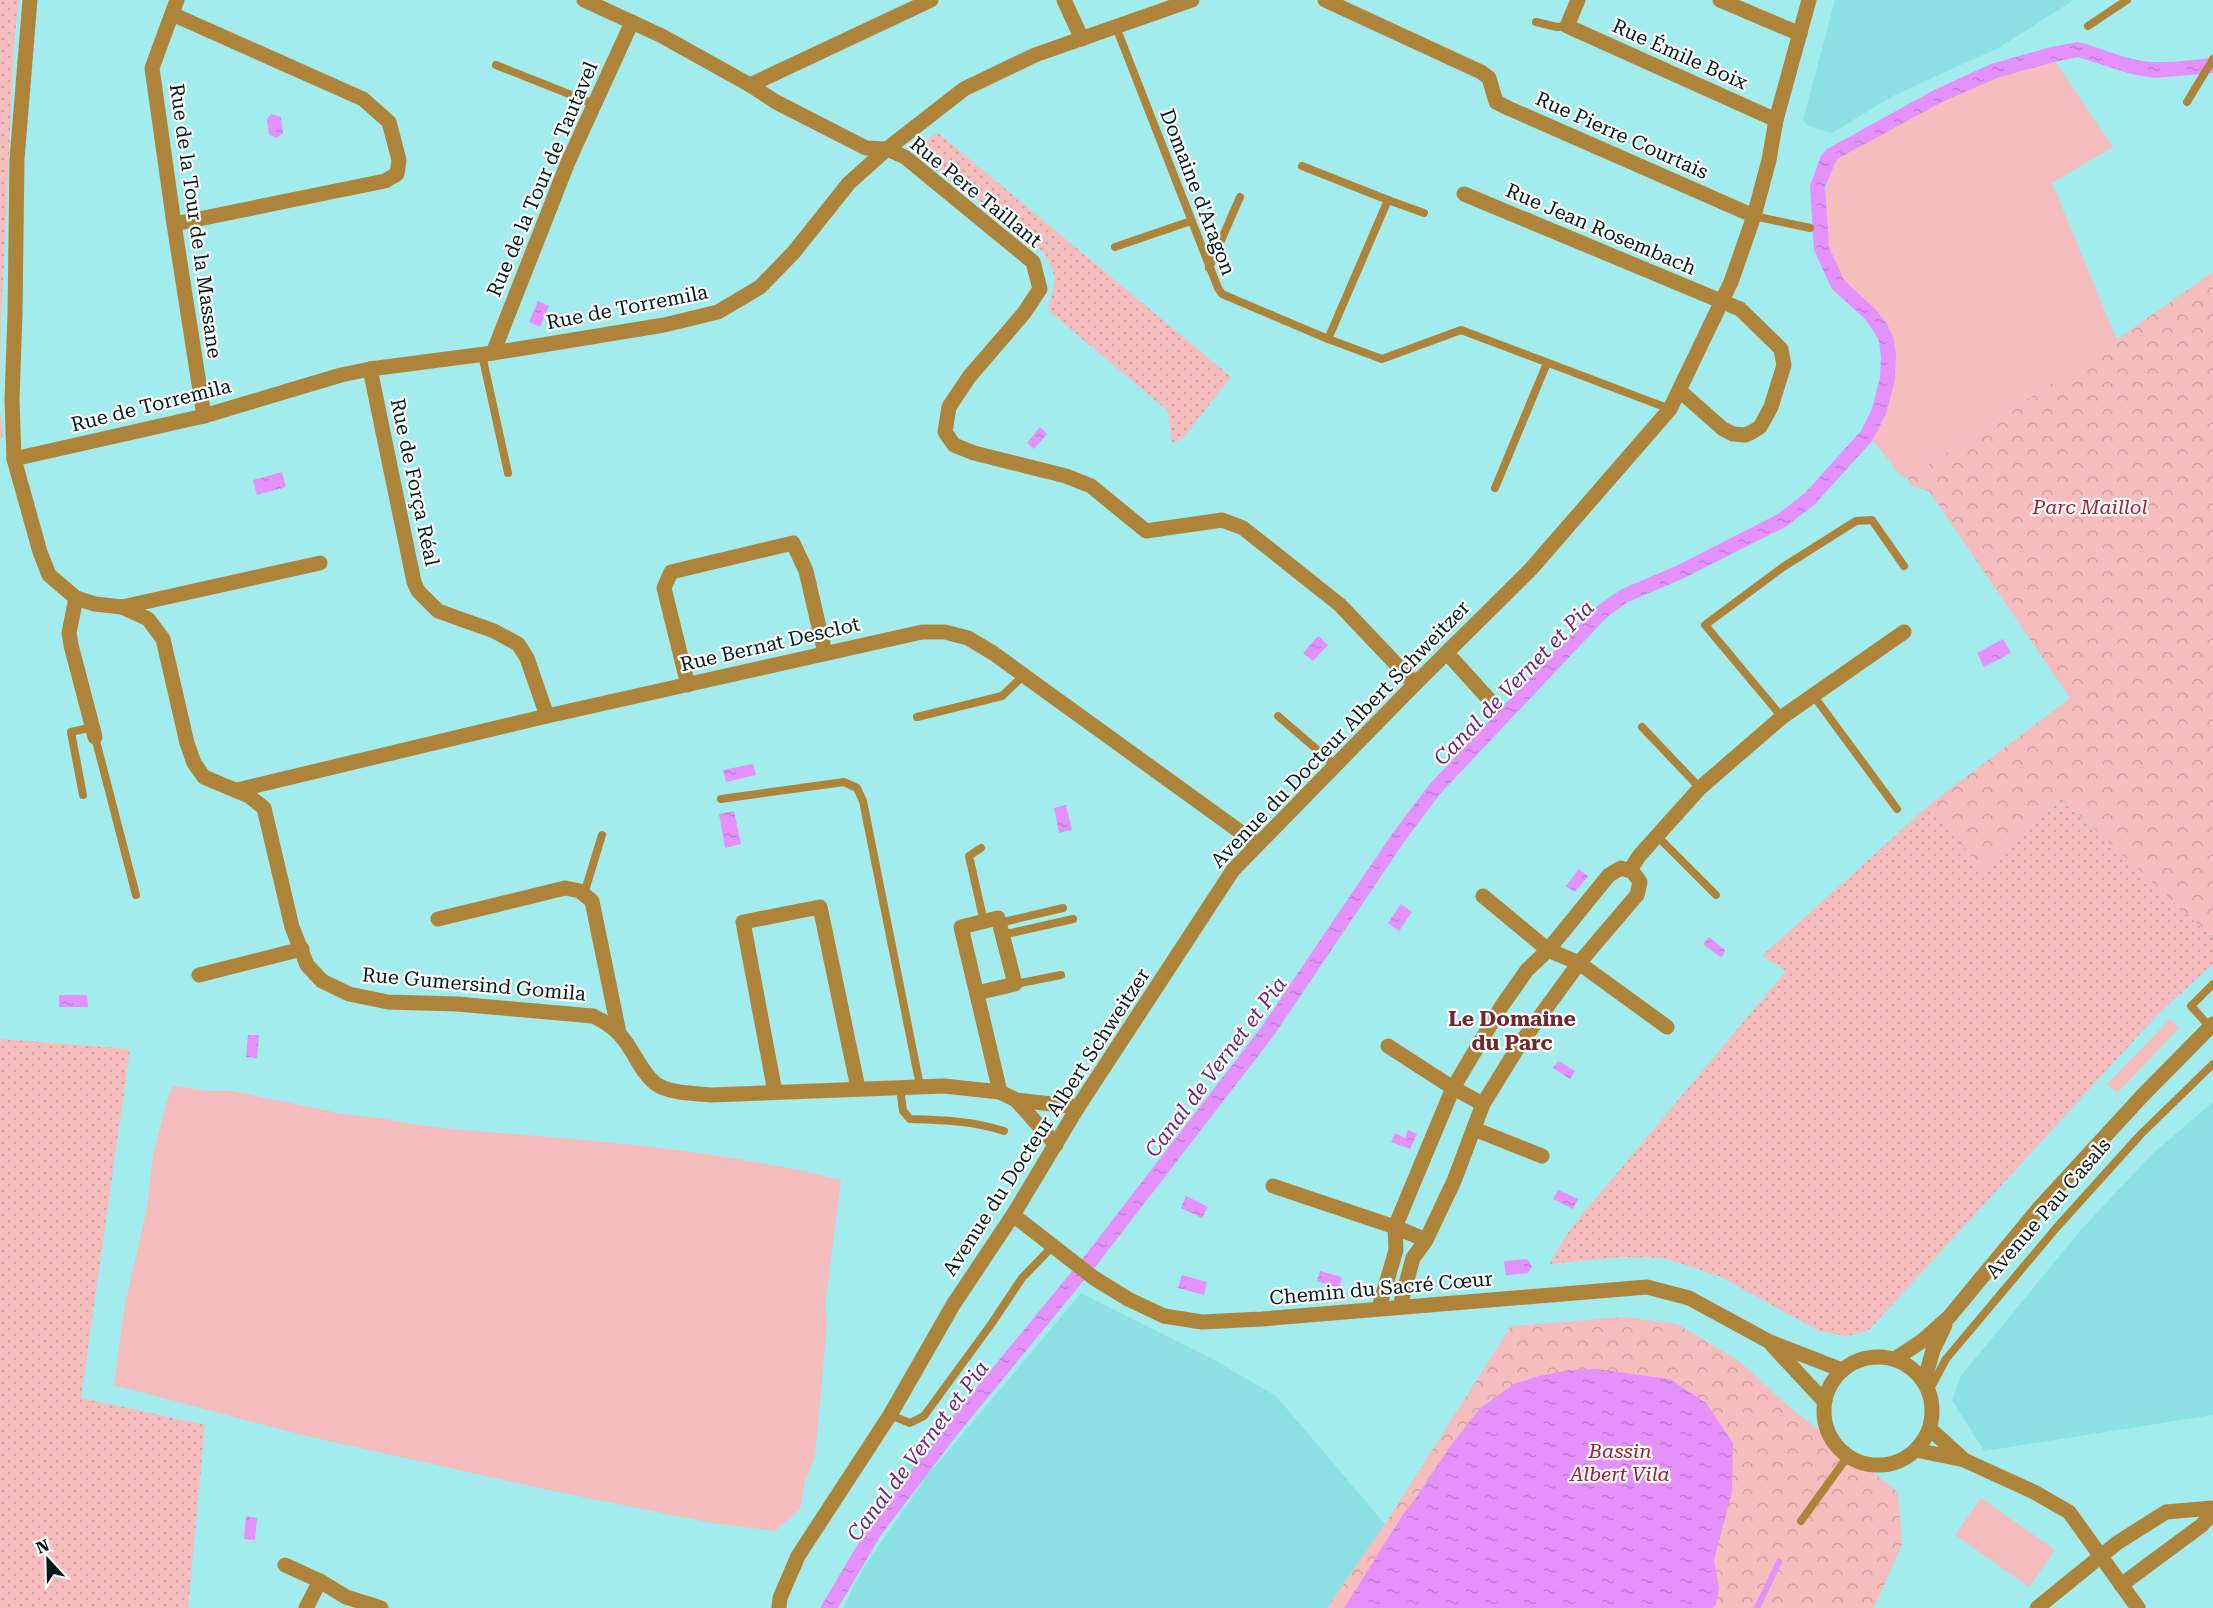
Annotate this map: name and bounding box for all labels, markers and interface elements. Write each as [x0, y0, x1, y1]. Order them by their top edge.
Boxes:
street label: Rue Émile Boix [1609, 13, 1752, 95]
street label: Rue de la Tour de Tautavel [482, 58, 602, 300]
street label: Rue de la Tour de la Massane [165, 82, 227, 360]
street label: Rue Pierre Courtais [1532, 86, 1712, 184]
street label: Domaine d'Aragon [1155, 105, 1241, 279]
street label: Rue Pere Taillant [905, 132, 1047, 253]
street label: Rue Jean Rosembach [1502, 178, 1700, 280]
street label: Rue de Torremila [544, 280, 710, 334]
street label: Rue de Torremila [68, 373, 234, 436]
street label: Rue de Força Réal [385, 396, 445, 568]
park label: Parc Maillol [2032, 495, 2147, 519]
street label: Avenue du Docteur Albert Schweitzer [1206, 595, 1474, 873]
water label: Canal de Vernet et Pia [1429, 596, 1599, 770]
street label: Rue Bernat Desclot [678, 612, 863, 676]
street label: Rue Gumersind Gomila [361, 962, 587, 1006]
street label: Avenue du Docteur Albert Schweitzer [937, 964, 1155, 1280]
water label: Canal de Vernet et Pia [1140, 972, 1292, 1162]
district label: Le Domaine du Parc [1448, 1007, 1576, 1055]
street label: Avenue Pau Casals [1980, 1133, 2116, 1283]
street label: Chemin du Sacré Cœur [1268, 1266, 1494, 1310]
water label: Canal de Vernet et Pia [842, 1356, 994, 1546]
park label: Bassin Albert Vila [1569, 1439, 1670, 1486]
north arrow [18, 1530, 78, 1590]
text: N [33, 1535, 52, 1558]

